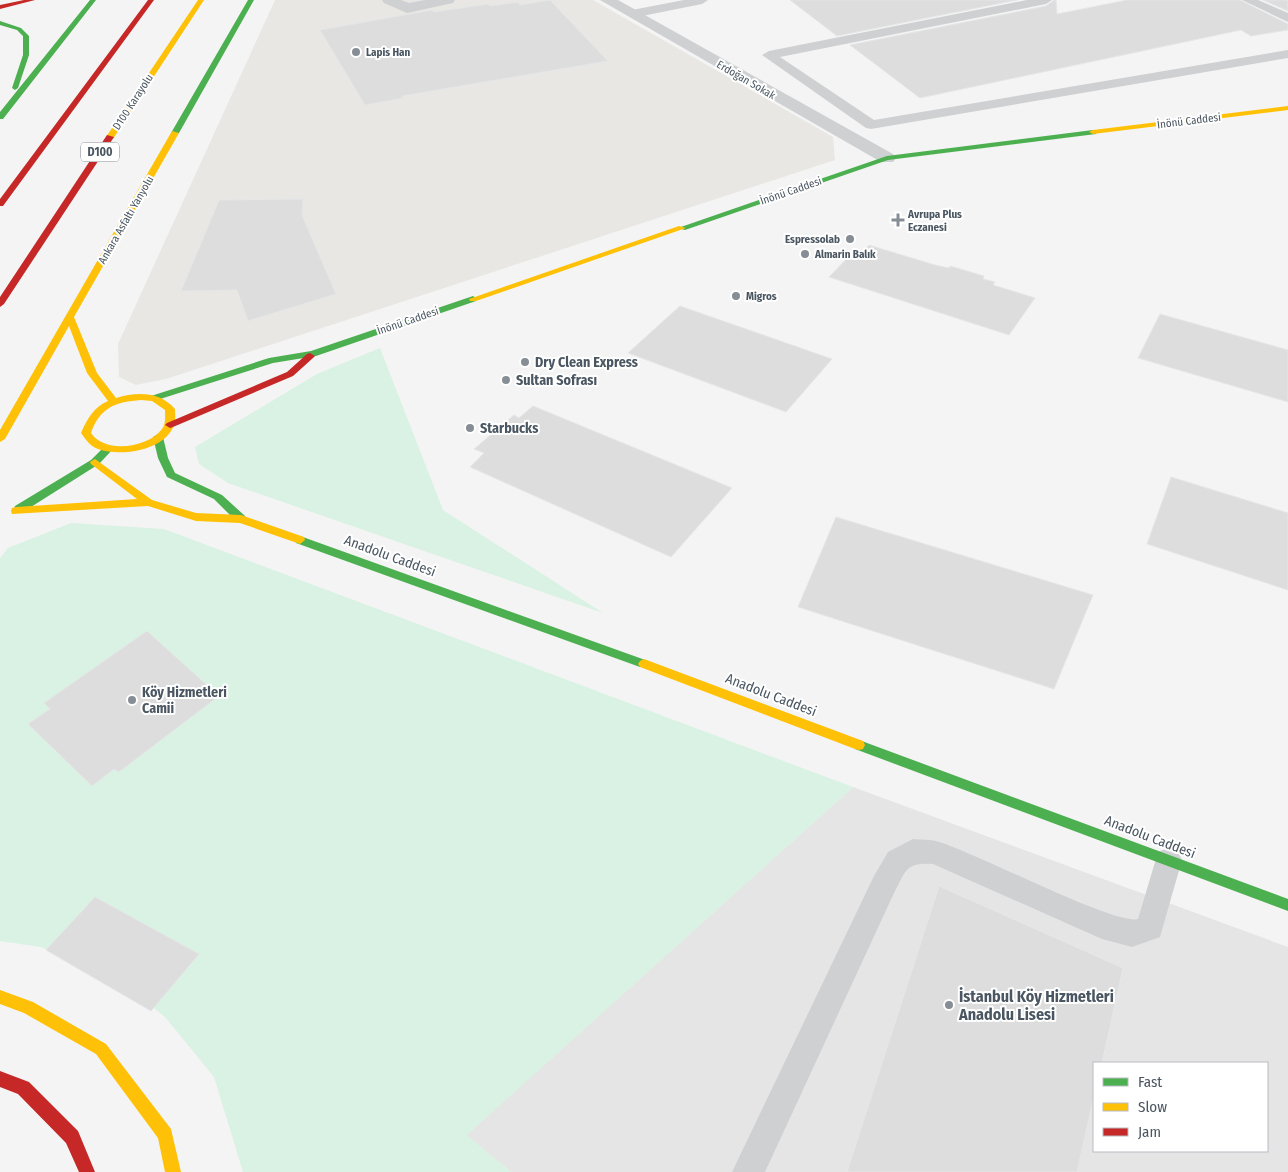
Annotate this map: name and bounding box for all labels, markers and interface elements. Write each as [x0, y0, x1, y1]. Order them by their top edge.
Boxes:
marker: Lapis Han [350, 46, 362, 58]
place label: Lapis Han [366, 46, 411, 59]
street label: Erdoğan Sokak [714, 58, 778, 102]
street label: D100 Karayolu [110, 72, 156, 132]
street label: İnönü Caddesi [1156, 110, 1222, 131]
road number: D100 [81, 142, 119, 162]
street label: İnönü Caddesi [758, 173, 824, 208]
street label: Ankara Asfaltı Yanyolu [96, 174, 156, 266]
place label: Avrupa Plus Eczanesi [907, 208, 962, 234]
marker: Avrupa Plus Eczanesi [892, 214, 904, 226]
place label: Espressolab [785, 233, 840, 246]
marker: Espressolab [844, 233, 856, 245]
marker: Almarin Balık [799, 248, 811, 260]
place label: Almarin Balık [814, 248, 876, 261]
marker: Migros [730, 290, 742, 302]
place label: Migros [746, 290, 777, 303]
street label: İnönü Caddesi [375, 303, 441, 338]
place label: Dry Clean Express [535, 354, 638, 371]
marker: Dry Clean Express [519, 356, 531, 368]
place label: Sultan Sofrası [516, 372, 597, 389]
marker: Sultan Sofrası [500, 374, 512, 386]
place label: Starbucks [480, 420, 538, 437]
marker: Starbucks [464, 422, 476, 434]
street label: Anadolu Caddesi [342, 532, 438, 580]
street label: Anadolu Caddesi [723, 670, 819, 720]
place label: Köy Hizmetleri Camii [142, 684, 227, 717]
marker: Köy Hizmetleri Camii [126, 694, 138, 706]
street label: Anadolu Caddesi [1102, 812, 1198, 862]
place label: İstanbul Köy Hizmetleri Anadolu Lisesi [958, 987, 1114, 1024]
marker: İstanbul Köy Hizmetleri Anadolu Lisesi [943, 999, 955, 1011]
legend [1093, 1062, 1268, 1152]
text: Fast [1138, 1073, 1162, 1091]
text: Slow [1138, 1098, 1167, 1116]
text: Jam [1138, 1123, 1161, 1141]

